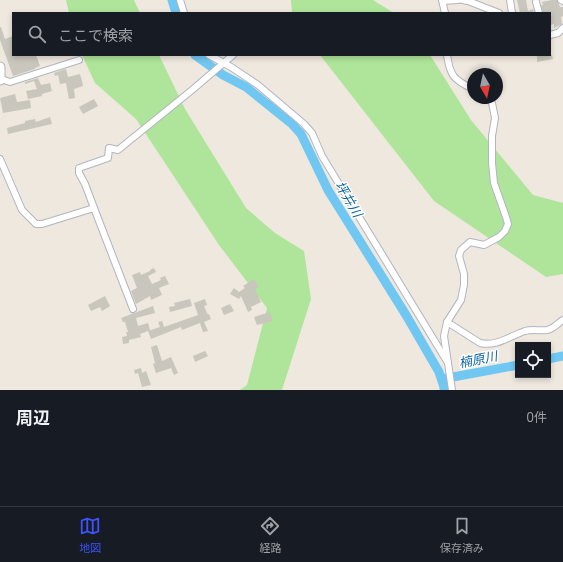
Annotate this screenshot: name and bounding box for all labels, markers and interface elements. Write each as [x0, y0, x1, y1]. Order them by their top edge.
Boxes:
search box [12, 12, 551, 56]
icon: search [26, 23, 48, 45]
text: ここで検索 [58, 26, 133, 44]
north arrow [467, 68, 503, 104]
water label: 坪井川 [332, 178, 367, 222]
map controls [515, 342, 551, 378]
button: locate [515, 342, 551, 378]
water label: 楠原川 [457, 347, 501, 371]
text: 周辺 [16, 407, 50, 427]
text: 0件 [526, 409, 547, 425]
tab: 地図 [79, 515, 101, 555]
tab: 経路 [259, 515, 281, 555]
tab: 保存済み [440, 515, 484, 555]

